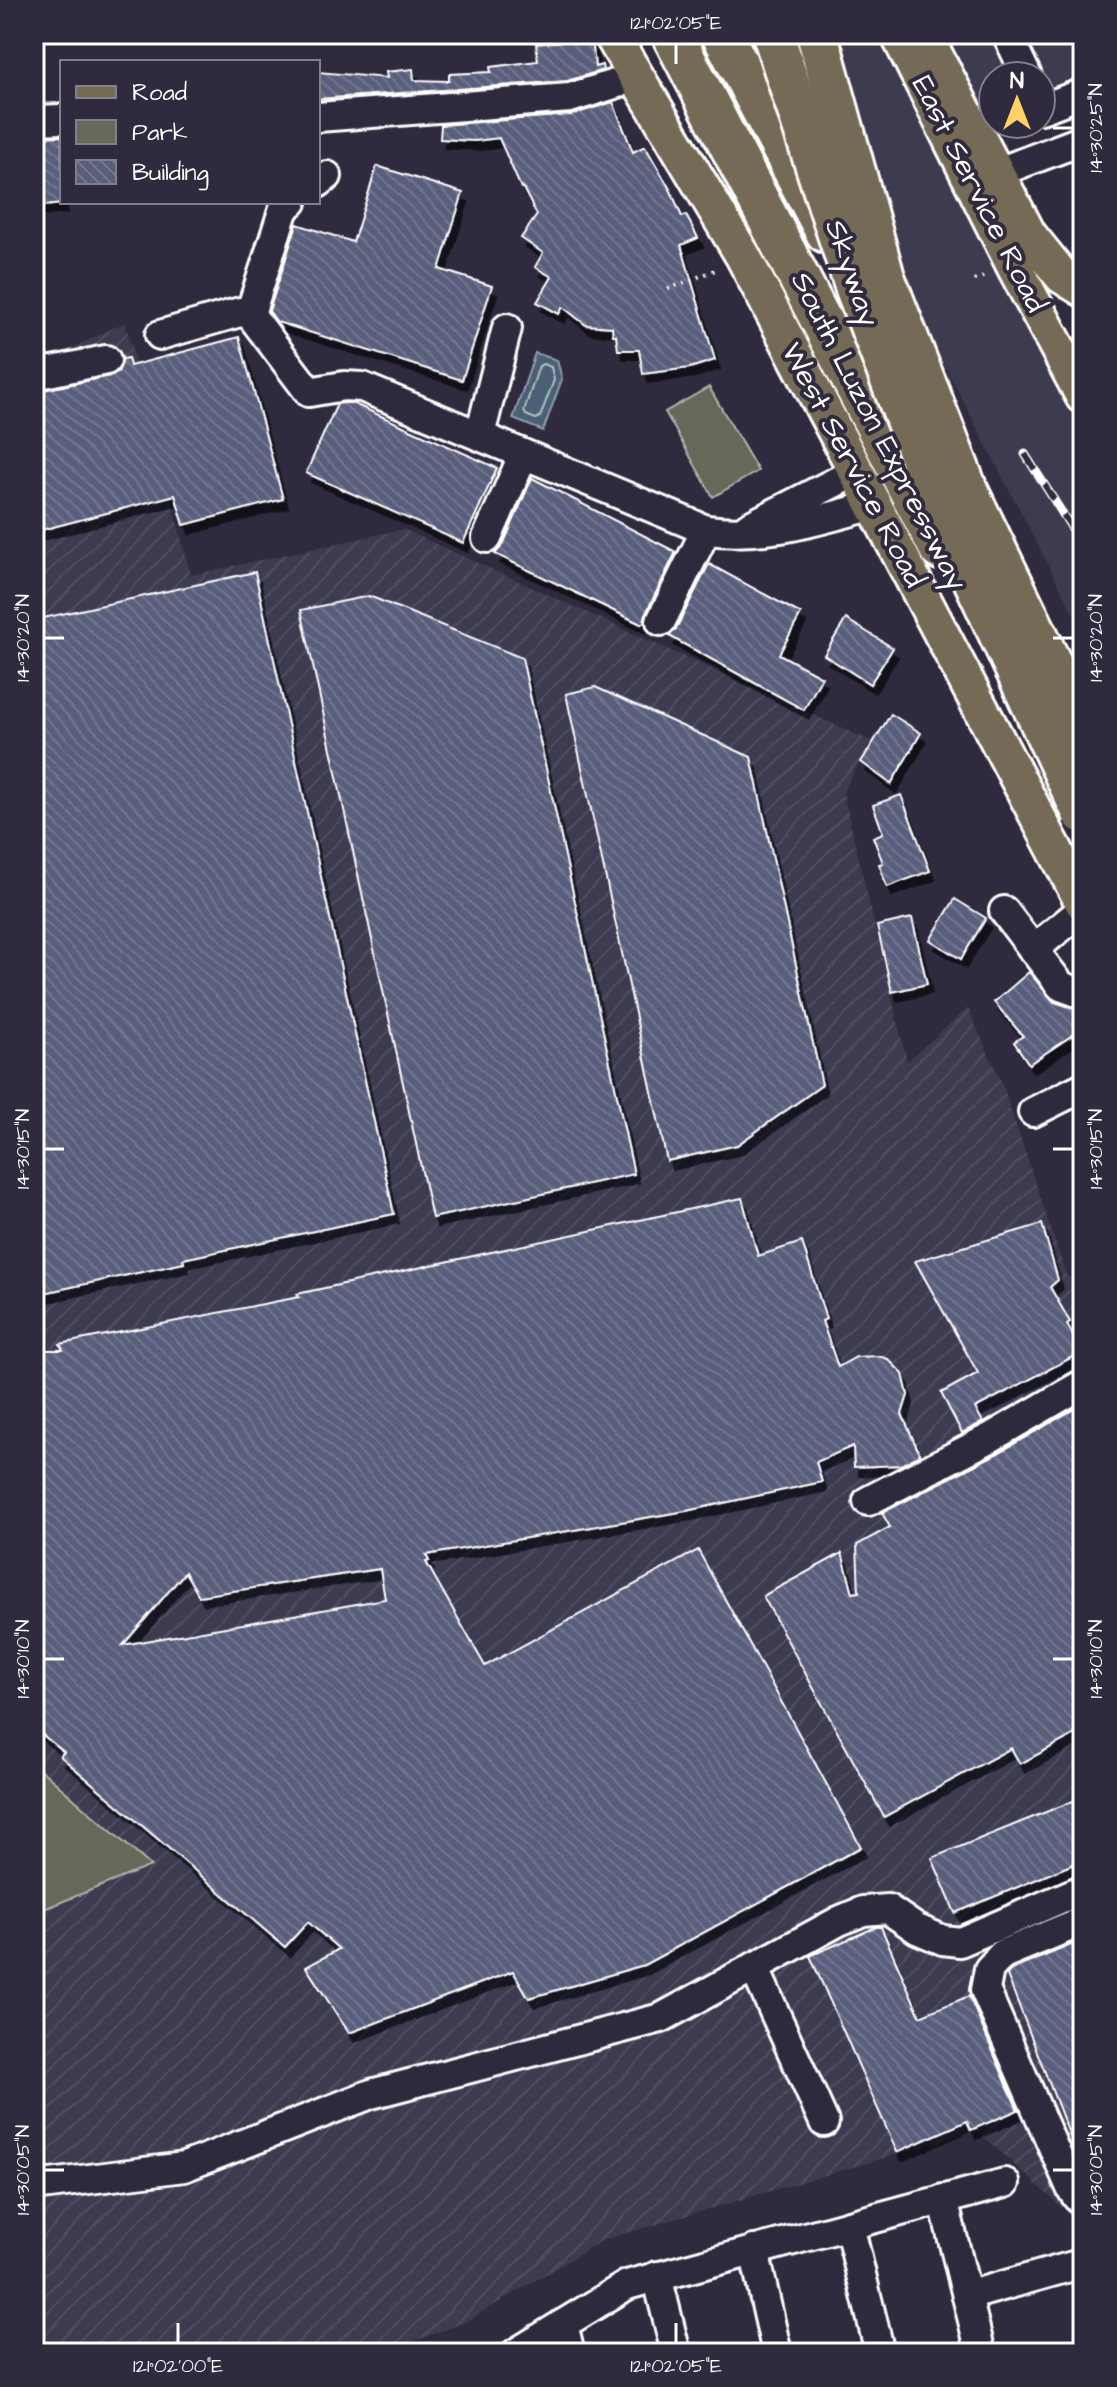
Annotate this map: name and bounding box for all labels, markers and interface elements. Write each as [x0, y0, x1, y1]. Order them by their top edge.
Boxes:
text: 121°02'05"E [630, 9, 722, 37]
legend [60, 60, 320, 204]
north arrow [977, 60, 1057, 140]
text: N [1010, 66, 1024, 97]
street label: East Service Road [901, 68, 1057, 320]
text: Road [132, 76, 187, 110]
text: 14°30'25"N [1082, 83, 1110, 173]
text: Park [132, 116, 188, 150]
text: Building [132, 156, 209, 191]
street label: Skyway [813, 214, 890, 332]
street label: South Luzon Expressway [779, 264, 978, 598]
street label: West Service Road [771, 335, 935, 595]
text: 14°30'20"N [9, 594, 37, 682]
text: 14°30'20"N [1082, 594, 1110, 682]
text: 14°30'15"N [9, 1109, 37, 1189]
text: 14°30'15"N [1082, 1109, 1110, 1189]
text: 14°30'10"N [9, 1619, 37, 1699]
text: 14°30'10"N [1082, 1619, 1110, 1699]
text: 14°30'05"N [9, 2125, 37, 2215]
text: 14°30'05"N [1082, 2125, 1110, 2215]
text: 121°02'00"E [133, 2352, 223, 2380]
text: 121°02'05"E [630, 2352, 722, 2380]

